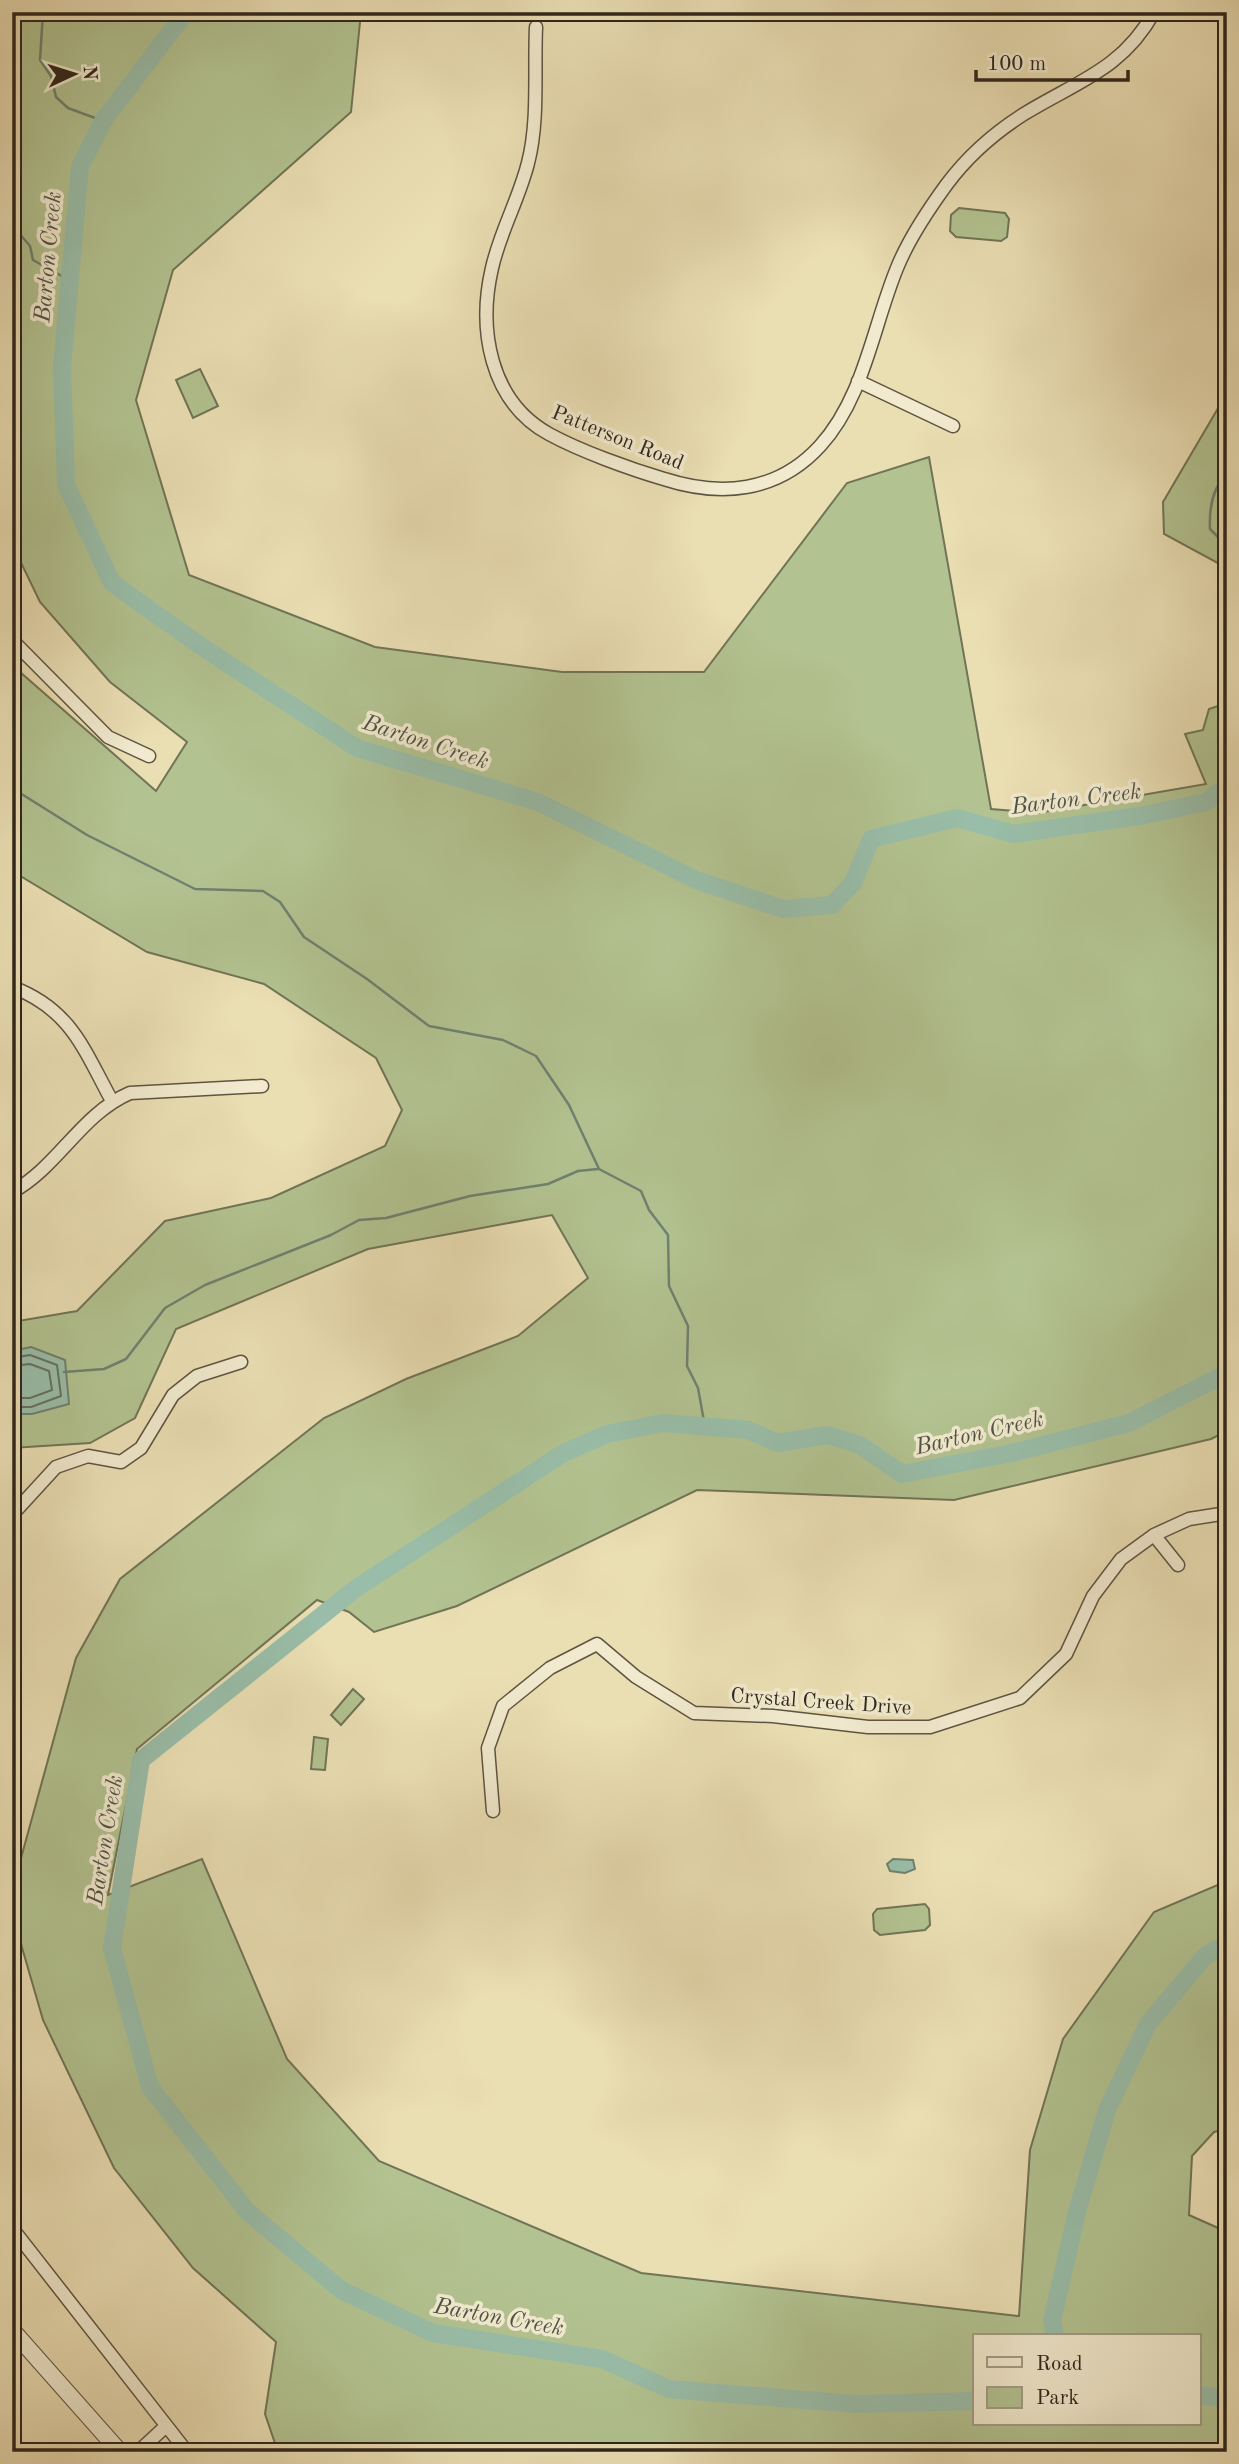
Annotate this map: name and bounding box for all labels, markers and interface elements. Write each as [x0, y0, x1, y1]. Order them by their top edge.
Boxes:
north arrow [38, 38, 108, 108]
scale bar [976, 38, 1129, 82]
text: 100 m [987, 54, 1046, 75]
text: N [78, 65, 98, 81]
water label: Barton Creek [31, 191, 66, 324]
street label: Patterson Road [548, 402, 686, 474]
water label: Barton Creek [359, 711, 491, 774]
water label: Barton Creek [1009, 780, 1143, 819]
water label: Barton Creek [912, 1408, 1046, 1460]
street label: Crystal Creek Drive [730, 1686, 912, 1719]
water label: Barton Creek [84, 1774, 127, 1908]
water label: Barton Creek [431, 2295, 565, 2340]
legend [973, 2334, 1200, 2426]
text: Road [1036, 2354, 1083, 2375]
text: Park [1036, 2388, 1079, 2409]

